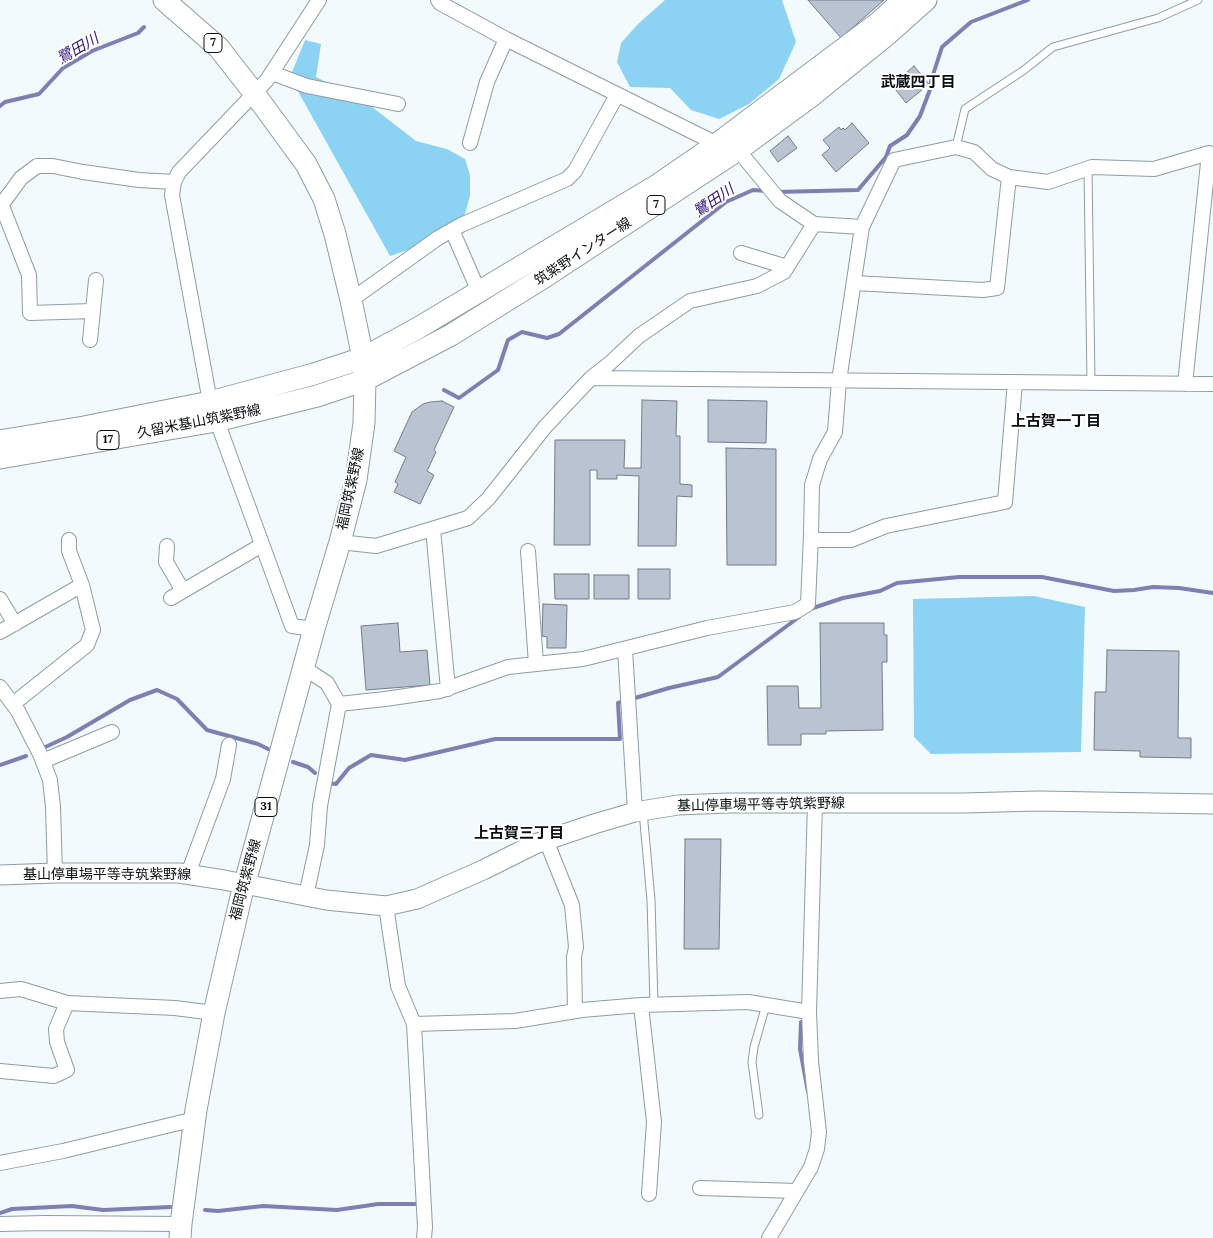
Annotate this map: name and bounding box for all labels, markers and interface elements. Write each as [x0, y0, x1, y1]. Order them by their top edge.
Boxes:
water label: 鷺田川 [54, 30, 102, 68]
road number: 7 [204, 34, 222, 52]
district label: 武蔵四丁目 [881, 74, 955, 92]
water label: 鷺田川 [690, 181, 738, 221]
road number: 7 [647, 196, 665, 214]
street label: 筑紫野インター線 [531, 214, 635, 290]
street label: 久留米基山筑紫野線 [136, 402, 262, 442]
district label: 上古賀一丁目 [1011, 413, 1101, 431]
road number: 17 [97, 430, 119, 450]
street label: 福岡筑紫野線 [334, 446, 368, 532]
street label: 基山停車場平等寺筑紫野線 [677, 795, 845, 815]
road number: 31 [255, 798, 277, 816]
district label: 上古賀三丁目 [474, 825, 564, 843]
street label: 福岡筑紫野線 [227, 837, 265, 923]
street label: 基山停車場平等寺筑紫野線 [23, 867, 191, 883]

